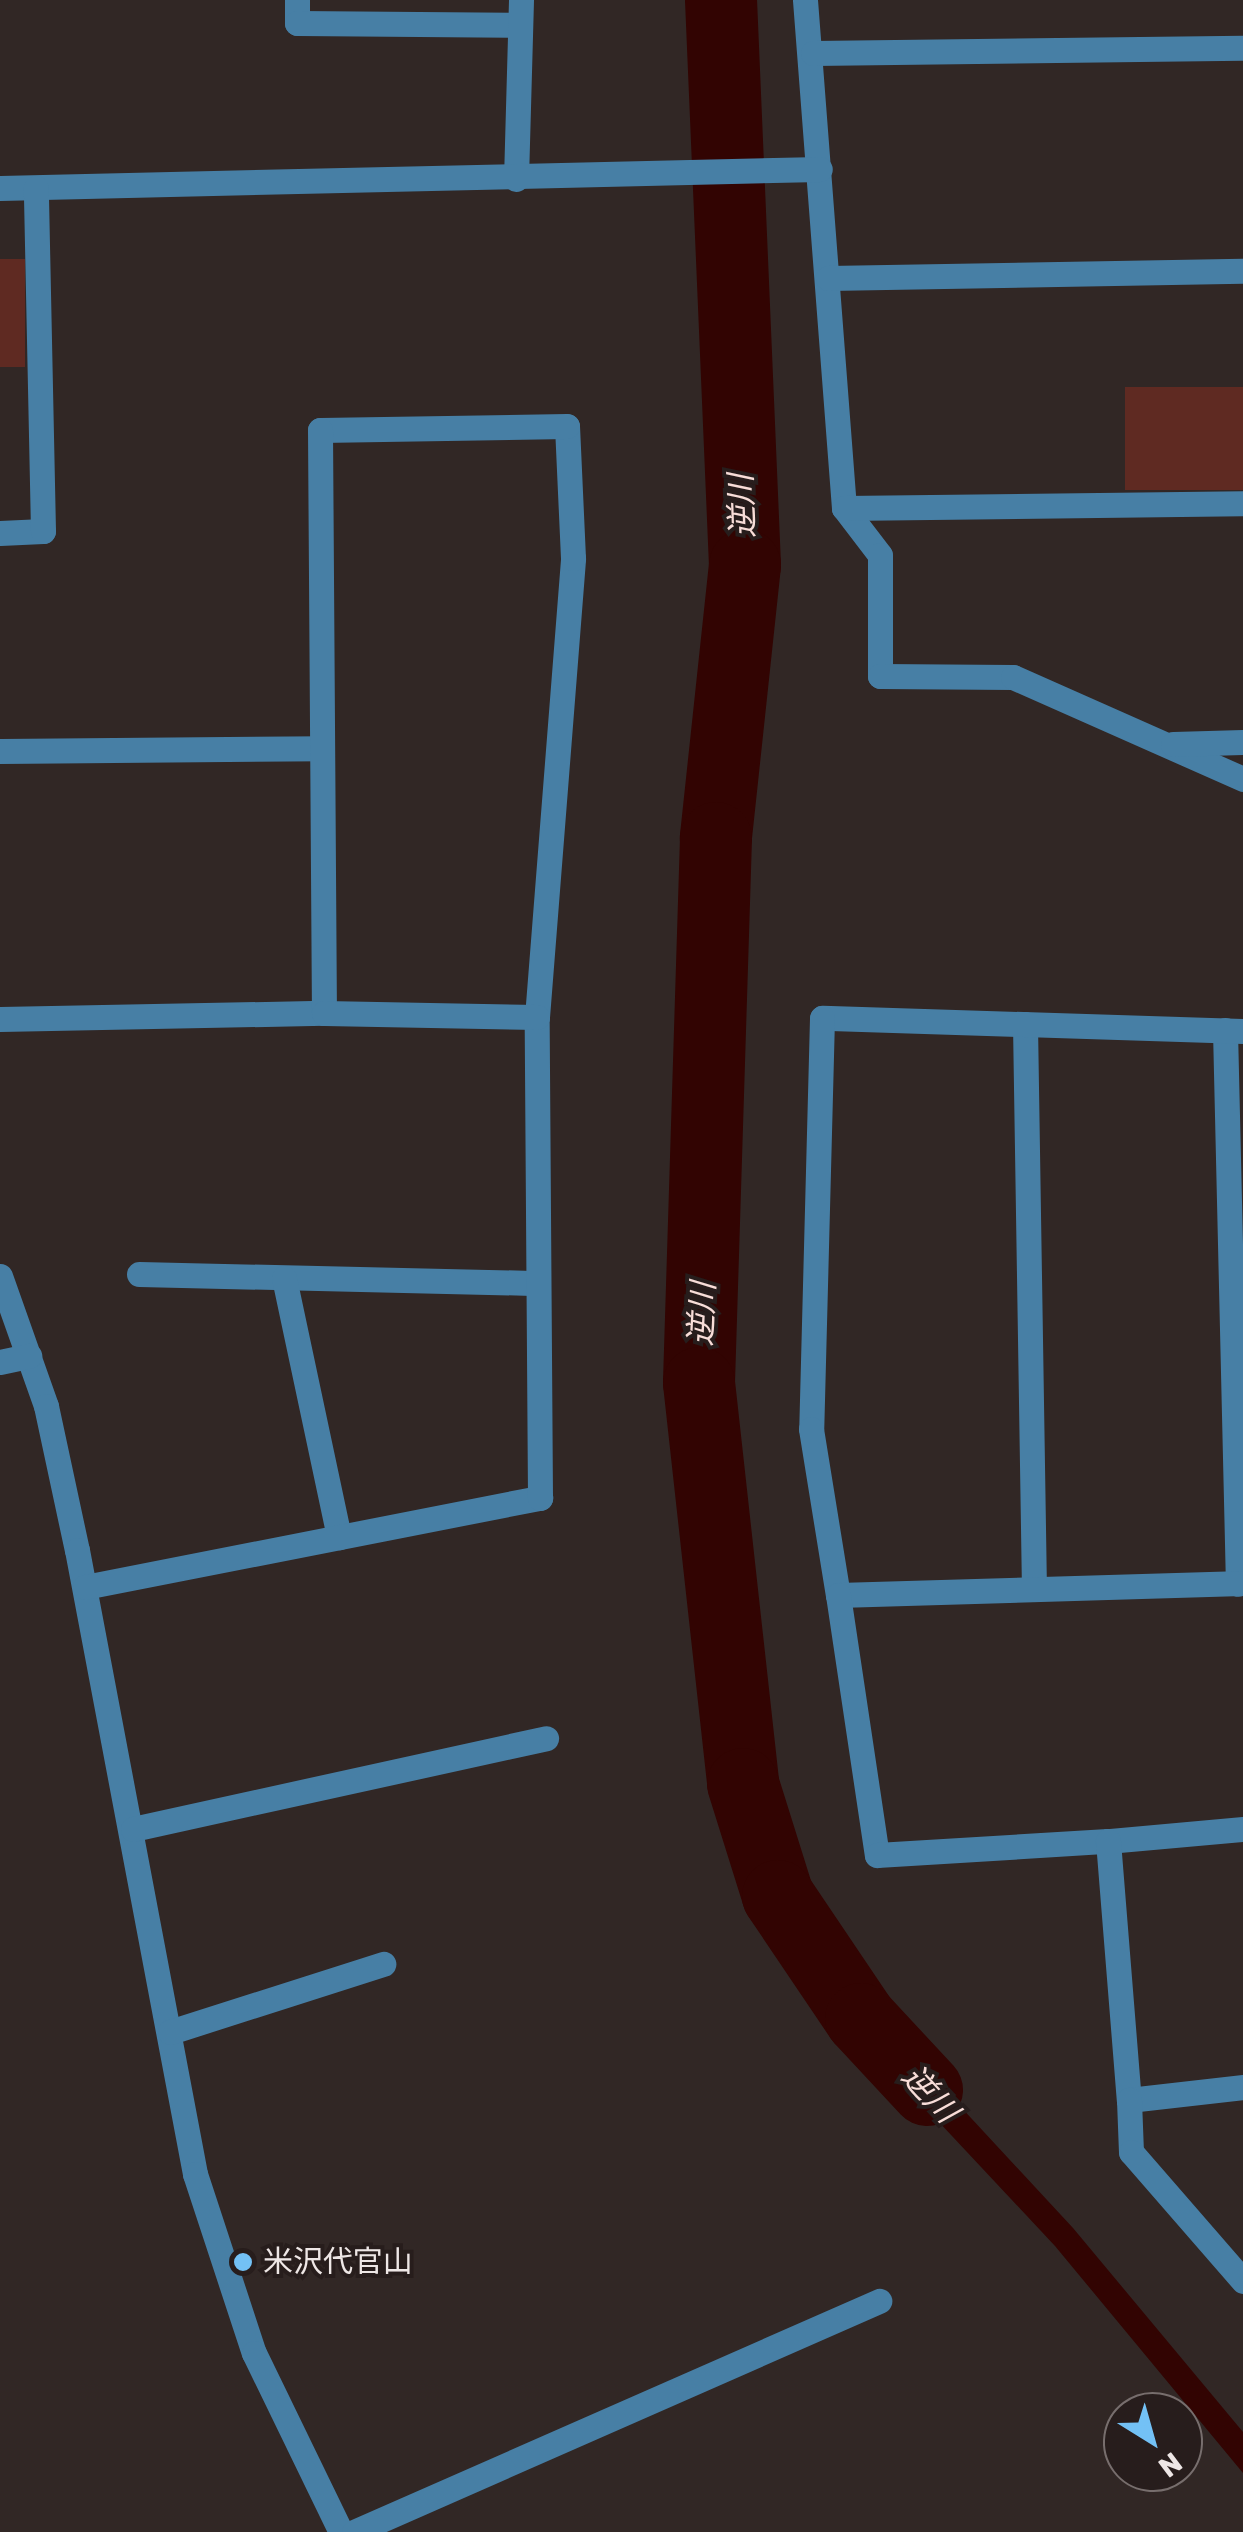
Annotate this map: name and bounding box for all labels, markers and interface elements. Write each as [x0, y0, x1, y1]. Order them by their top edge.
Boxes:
water label: 逆川 [722, 473, 762, 539]
water label: 逆川 [681, 1281, 723, 1347]
water label: 逆川 [894, 2058, 966, 2130]
place label: 米沢代官山 [263, 2244, 413, 2280]
marker: 米沢代官山 [232, 2251, 254, 2273]
north arrow [1103, 2392, 1203, 2492]
text: N [1152, 2446, 1188, 2484]

